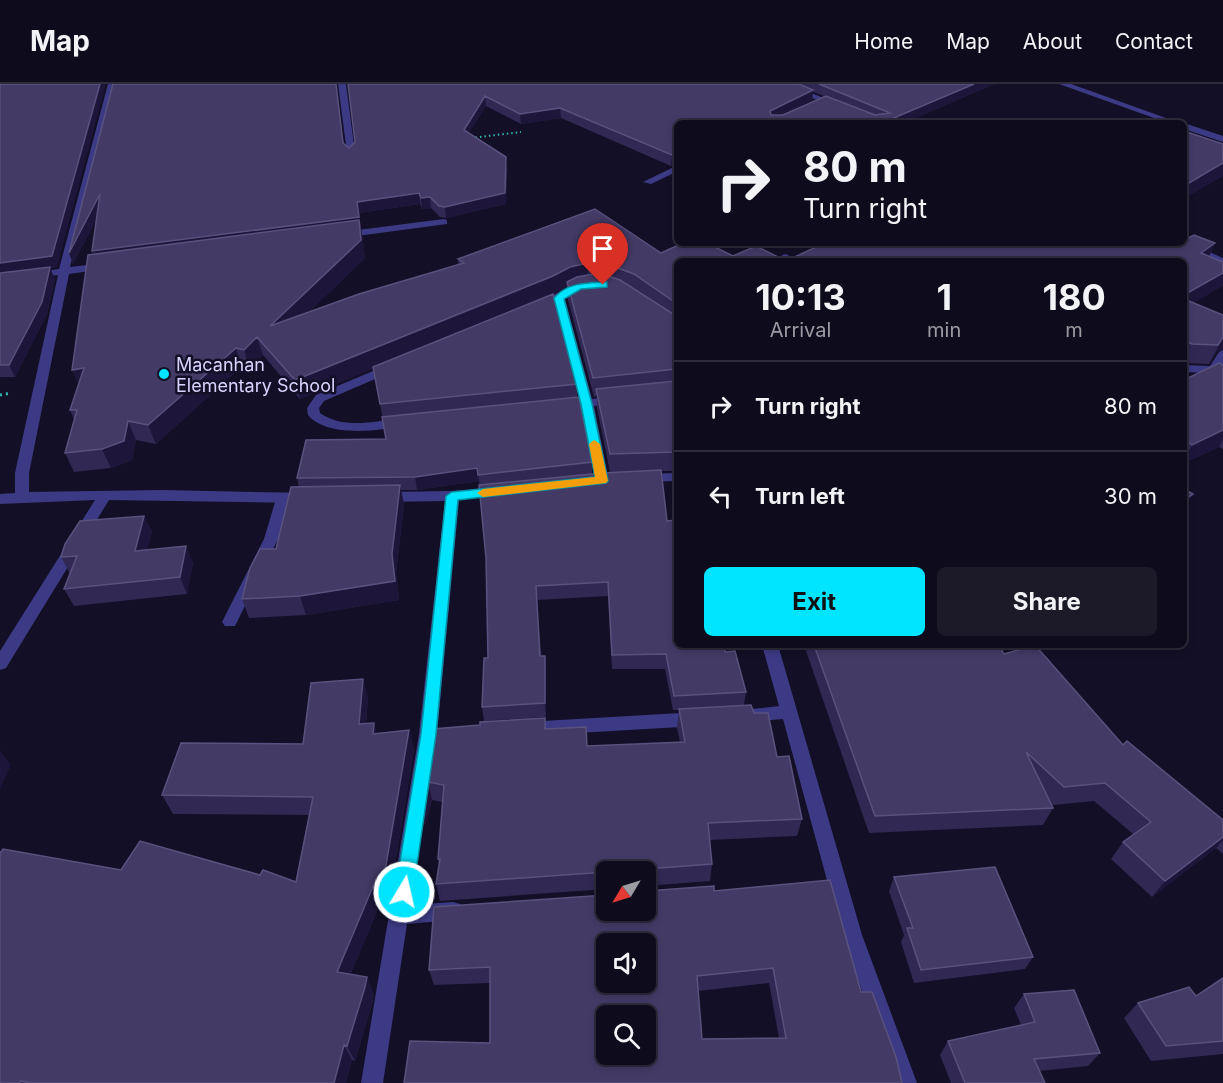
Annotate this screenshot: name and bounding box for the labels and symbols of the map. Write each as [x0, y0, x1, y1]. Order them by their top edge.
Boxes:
pin [577, 223, 628, 285]
place label: Macanhan Elementary School [176, 354, 335, 396]
marker: Macanhan Elementary School [157, 367, 171, 381]
position arrow [372, 860, 436, 924]
north arrow [596, 861, 656, 921]

